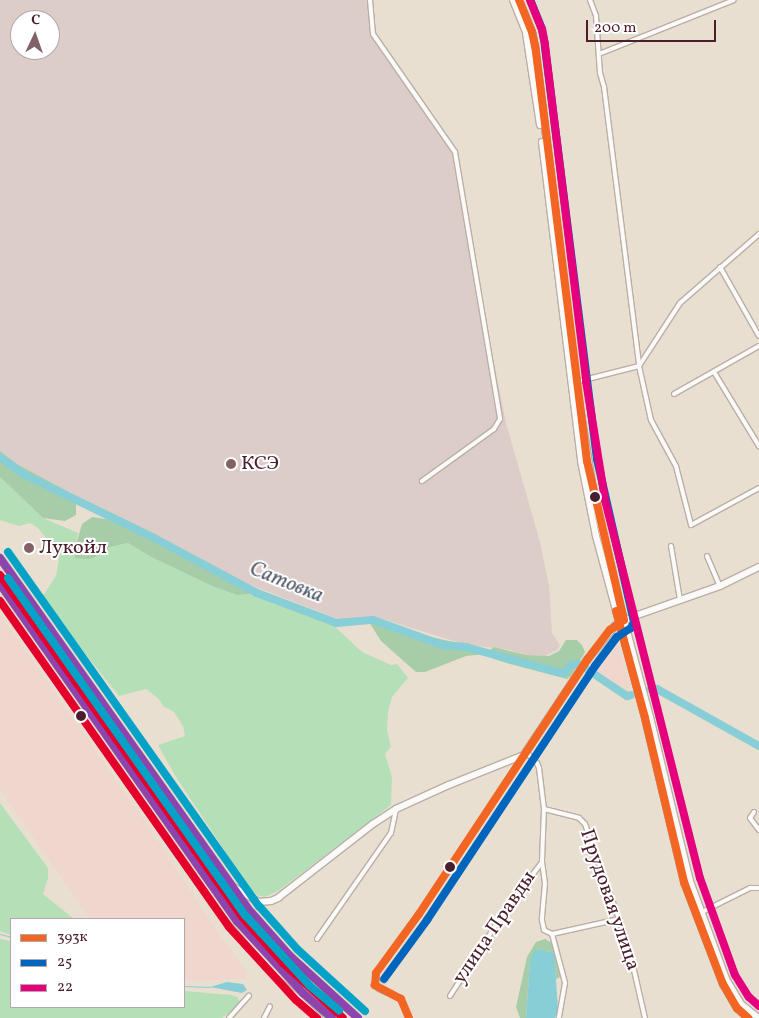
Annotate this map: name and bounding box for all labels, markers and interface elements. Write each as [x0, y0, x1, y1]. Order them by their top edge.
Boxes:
north arrow [10, 10, 60, 60]
scale bar [589, 10, 719, 42]
text: С [31, 11, 41, 30]
text: 200 m [594, 18, 637, 39]
place label: КСЭ [241, 452, 279, 476]
marker: КСЭ [225, 458, 237, 470]
unlabelled marker [590, 492, 600, 502]
place label: Лукойл [39, 536, 107, 560]
marker: Лукойл [23, 542, 35, 554]
water label: Сатовка [245, 557, 327, 609]
unlabelled marker [76, 711, 86, 721]
street label: Прудовая улица [573, 826, 645, 974]
unlabelled marker [445, 862, 455, 872]
street label: улица Правды [448, 867, 542, 989]
legend [10, 918, 185, 1008]
text: 393к [57, 927, 88, 948]
text: 25 [57, 952, 72, 973]
text: 22 [57, 977, 73, 998]

